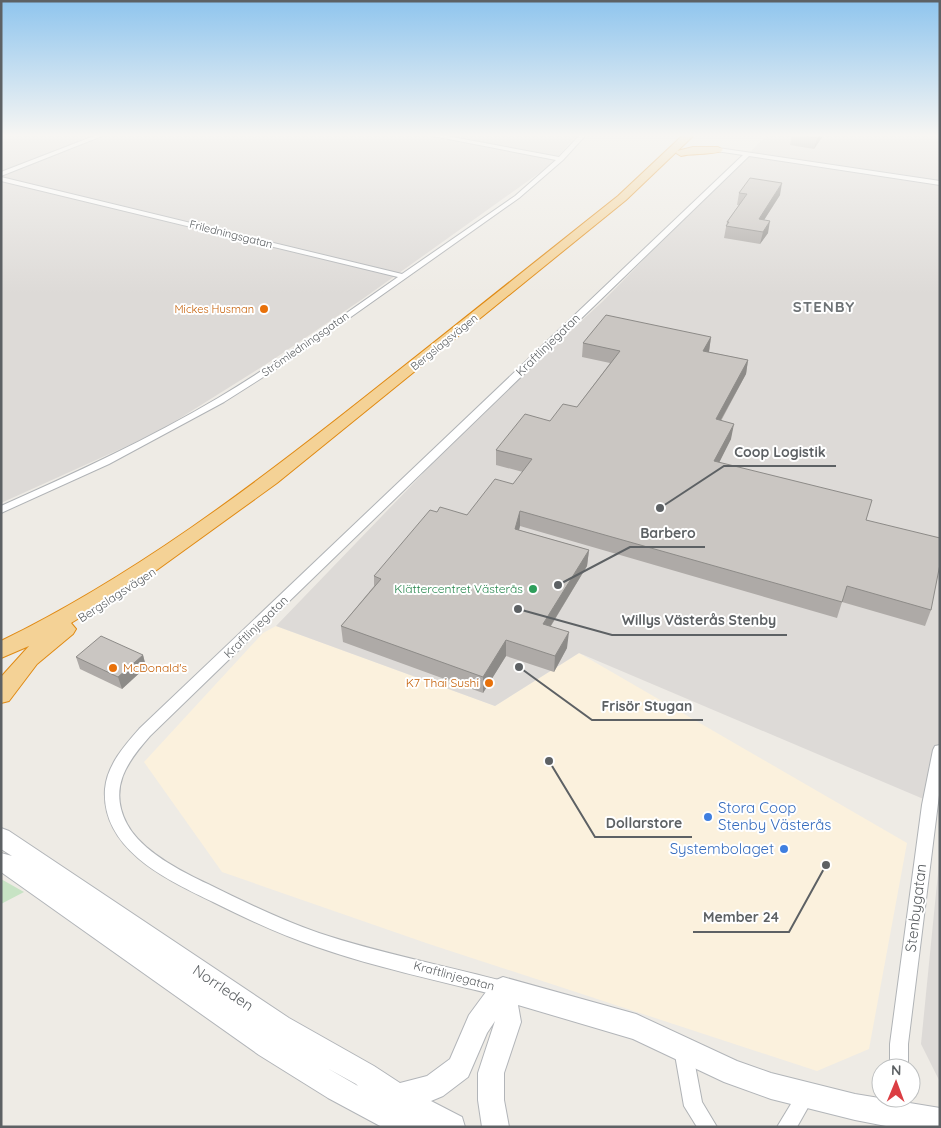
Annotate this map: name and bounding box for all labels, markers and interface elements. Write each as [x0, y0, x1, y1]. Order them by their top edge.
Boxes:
street label: Friledningsgatan [188, 217, 274, 251]
district label: STENBY [793, 297, 855, 316]
place label: Mickes Husman [174, 302, 254, 316]
marker: Mickes Husman [258, 303, 270, 315]
street label: Strömledningsgatan [259, 309, 351, 379]
street label: Kraftlinjegatan [512, 310, 583, 379]
street label: Bergslagsvägen [408, 311, 480, 373]
callout: Coop Logistik [724, 437, 836, 466]
text: Coop Logistik [734, 443, 826, 461]
callout: Barbero [630, 518, 705, 547]
text: Barbero [640, 524, 696, 542]
street label: Bergslagsvägen [75, 564, 158, 625]
place label: Klättercentret Västerås [394, 581, 523, 596]
marker: Klättercentret Västerås [527, 583, 539, 595]
street label: Kraftlinjegatan [220, 592, 291, 661]
callout: Willys Västerås Stenby [612, 606, 787, 635]
text: Willys Västerås Stenby [622, 611, 776, 629]
place label: McDonald's [123, 660, 188, 675]
marker: McDonald's [107, 662, 119, 674]
place label: K7 Thai Sushi [406, 675, 479, 690]
marker: K7 Thai Sushi [483, 677, 495, 689]
callout: Frisör Stugan [592, 691, 703, 720]
text: Frisör Stugan [602, 697, 692, 715]
place label: Stora Coop Stenby Västerås [718, 798, 831, 834]
callout: Dollarstore [595, 808, 692, 837]
marker: Stora Coop Stenby Västerås [702, 811, 714, 823]
text: Dollarstore [606, 814, 682, 832]
place label: Systembolaget [670, 839, 774, 858]
marker: Systembolaget [778, 843, 790, 855]
street label: Stenbygatan [901, 863, 930, 953]
callout: Member 24 [693, 903, 789, 932]
text: Member 24 [703, 908, 779, 926]
street label: Kraftlinjegatan [412, 957, 496, 994]
street label: Norrleden [189, 960, 257, 1015]
north arrow [871, 1058, 921, 1108]
text: N [891, 1061, 902, 1079]

